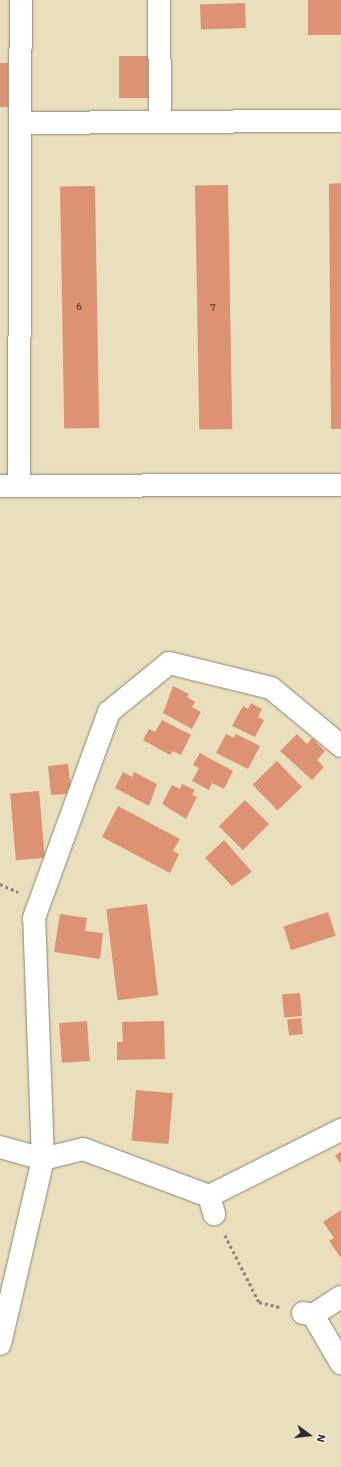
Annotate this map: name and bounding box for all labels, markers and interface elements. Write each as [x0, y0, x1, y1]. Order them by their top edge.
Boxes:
house number: 6 [76, 300, 82, 314]
house number: 7 [210, 301, 216, 315]
north arrow [289, 1415, 329, 1455]
text: N [314, 1433, 328, 1444]

